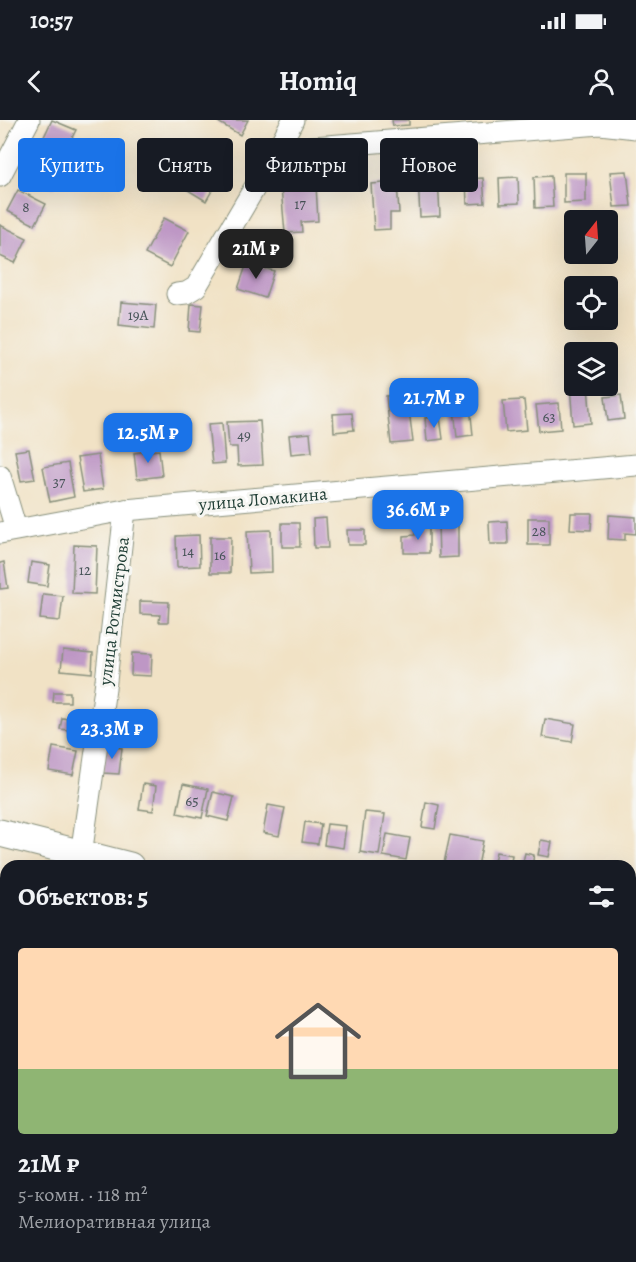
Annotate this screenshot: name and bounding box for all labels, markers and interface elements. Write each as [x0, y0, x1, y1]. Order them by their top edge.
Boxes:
text: 10:57 [30, 6, 73, 36]
text: Homiq [279, 63, 357, 99]
icon: back [18, 65, 51, 98]
icon: person [585, 65, 618, 98]
chip: Купить [18, 138, 125, 192]
chip: Снять [137, 138, 233, 192]
chip: Фильтры [245, 138, 368, 192]
chip: Новое [380, 138, 478, 192]
house number: 17 [294, 194, 306, 214]
house number: 8 [22, 197, 30, 217]
north arrow [564, 210, 618, 264]
map controls [564, 210, 618, 396]
pin: 21M ₽ [214, 229, 298, 280]
text: 21M ₽ [232, 235, 280, 262]
button: locate [564, 276, 618, 330]
house number: 19А [128, 305, 149, 325]
button: layers [564, 342, 618, 396]
pin: 21.7M ₽ [379, 378, 489, 429]
text: 21.7M ₽ [403, 384, 465, 411]
house number: 63 [542, 407, 556, 427]
pin: 12.5M ₽ [93, 413, 203, 464]
text: 12.5M ₽ [117, 419, 179, 446]
house number: 49 [237, 425, 251, 445]
house number: 37 [53, 472, 66, 492]
street label: улица Ломакина [197, 481, 329, 517]
pin: 36.6M ₽ [363, 490, 473, 541]
text: 36.6M ₽ [386, 496, 450, 523]
house number: 28 [532, 521, 546, 541]
street label: улица Ротмистрова [93, 535, 135, 688]
house number: 14 [182, 541, 194, 561]
house number: 16 [214, 545, 226, 565]
house number: 12 [79, 560, 91, 580]
pin: 23.3M ₽ [57, 709, 167, 760]
text: 23.3M ₽ [81, 715, 143, 742]
house number: 65 [185, 791, 199, 811]
text: Объектов: 5 [18, 879, 148, 914]
icon: filters [585, 880, 618, 913]
icon: home [264, 987, 372, 1095]
text: 21M ₽ [18, 1146, 79, 1181]
text: 5-комн. · 118 m² [18, 1181, 147, 1208]
text: Мелиоративная улица [18, 1208, 211, 1235]

